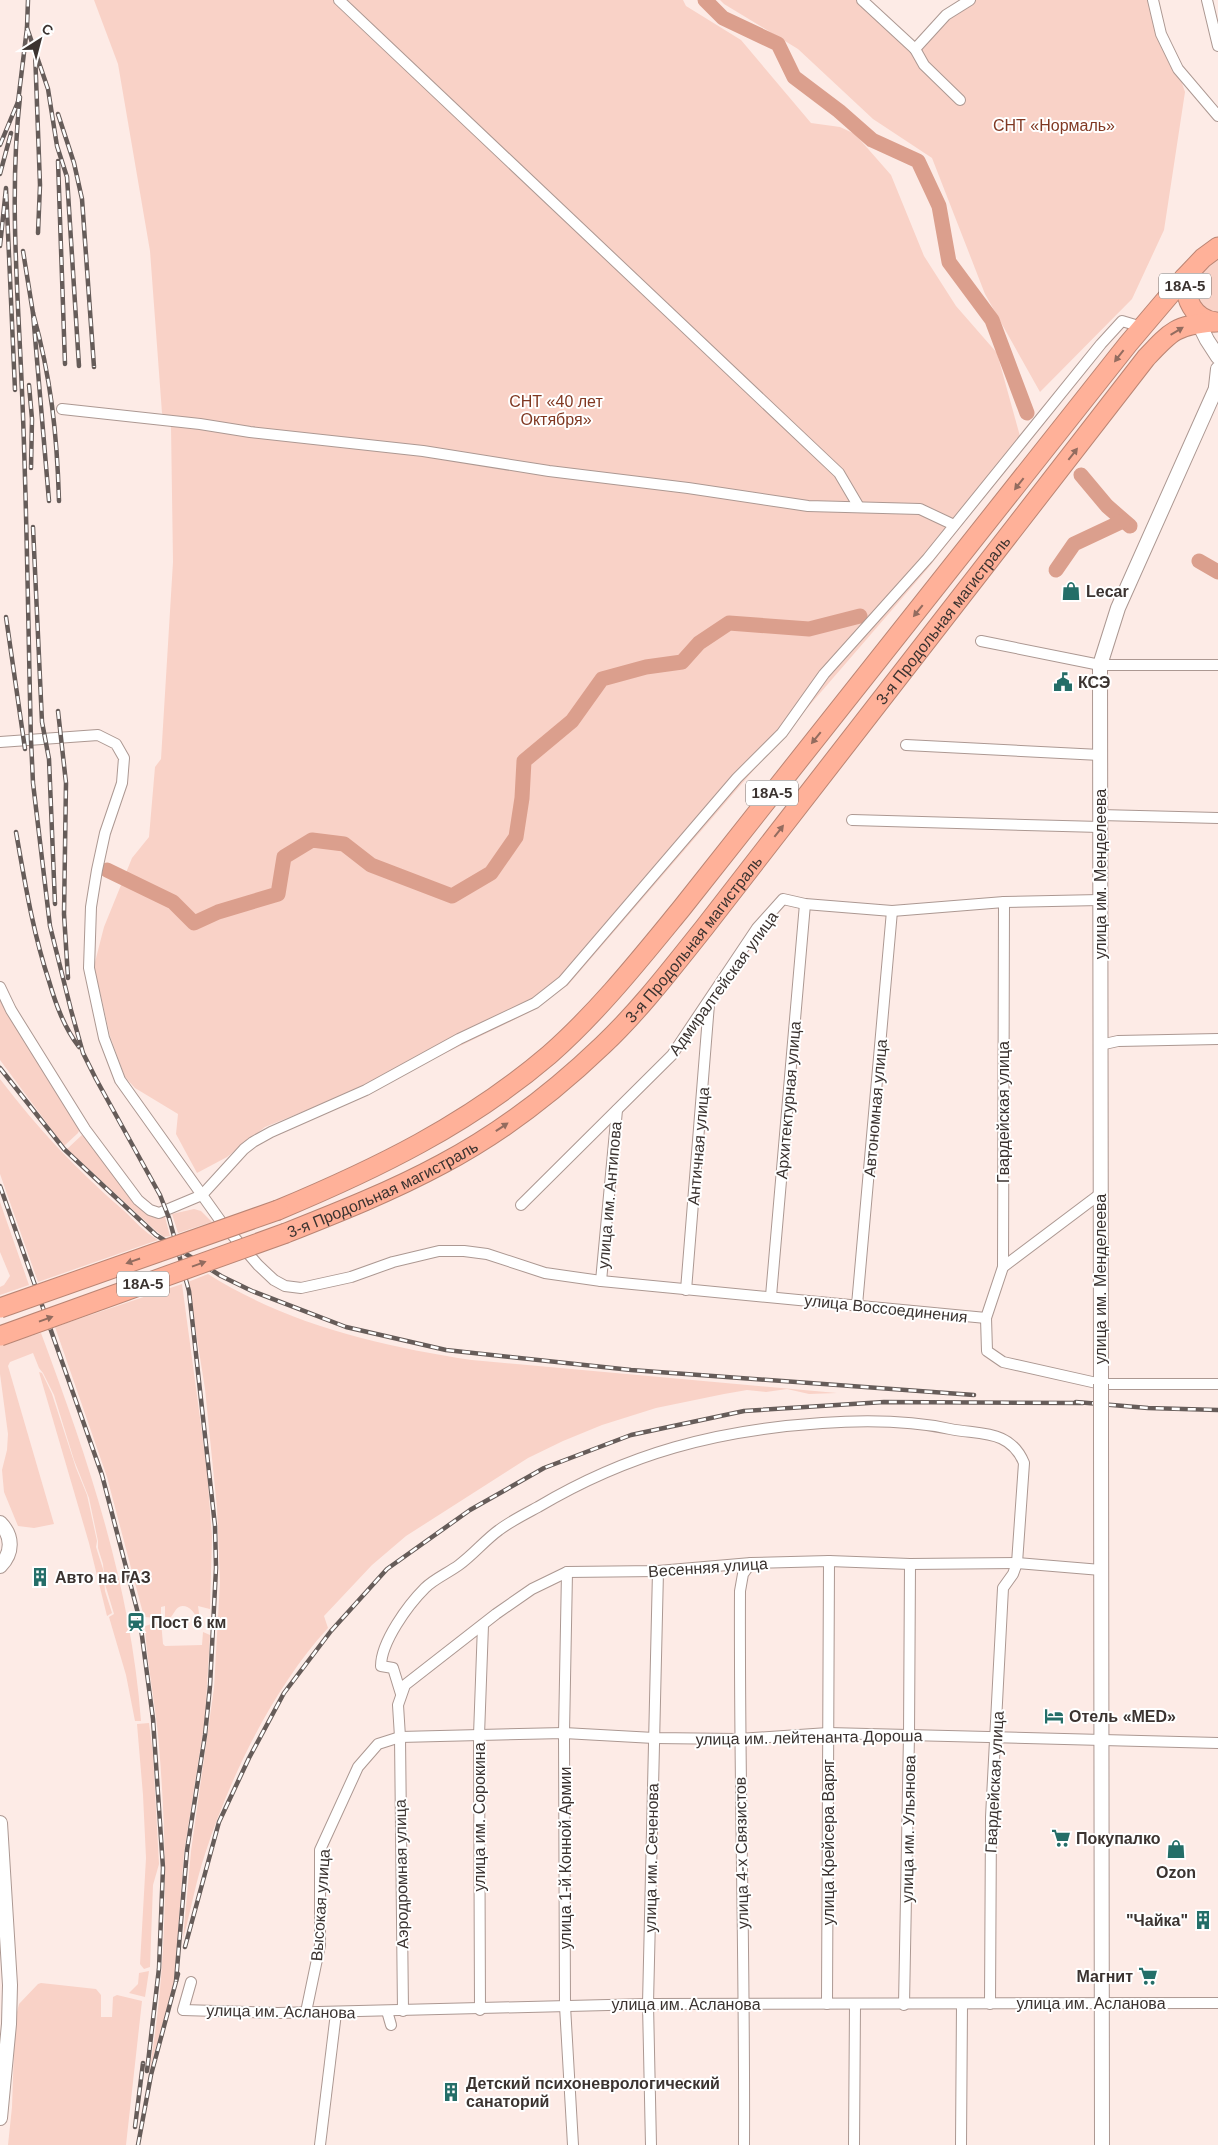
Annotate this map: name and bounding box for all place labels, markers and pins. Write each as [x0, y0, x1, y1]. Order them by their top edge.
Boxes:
shop icon: Lecar [1060, 580, 1082, 602]
place label: Lecar [1086, 583, 1129, 600]
public building icon: КСЭ [1052, 671, 1074, 693]
place label: КСЭ [1078, 674, 1110, 691]
building icon: Авто на ГАЗ [29, 1566, 51, 1588]
place label: Авто на ГАЗ [55, 1569, 151, 1586]
station icon: Пост 6 км [125, 1611, 147, 1633]
place label: Пост 6 км [151, 1614, 226, 1631]
hotel icon: Отель «MED» [1043, 1705, 1065, 1727]
place label: Отель «MED» [1069, 1708, 1176, 1725]
supermarket icon: Покупалко [1050, 1827, 1072, 1849]
place label: Покупалко [1076, 1830, 1161, 1847]
shop icon: Ozon [1165, 1838, 1187, 1860]
place label: Ozon [1156, 1864, 1196, 1881]
building icon: "Чайка" [1192, 1909, 1214, 1931]
place label: "Чайка" [1126, 1912, 1188, 1929]
supermarket icon: Магнит [1137, 1965, 1159, 1987]
place label: Магнит [1077, 1968, 1133, 1985]
place label: Детский психоневрологический санаторий [466, 2075, 720, 2110]
building icon: Детский психоневрологический санаторий [440, 2081, 462, 2103]

